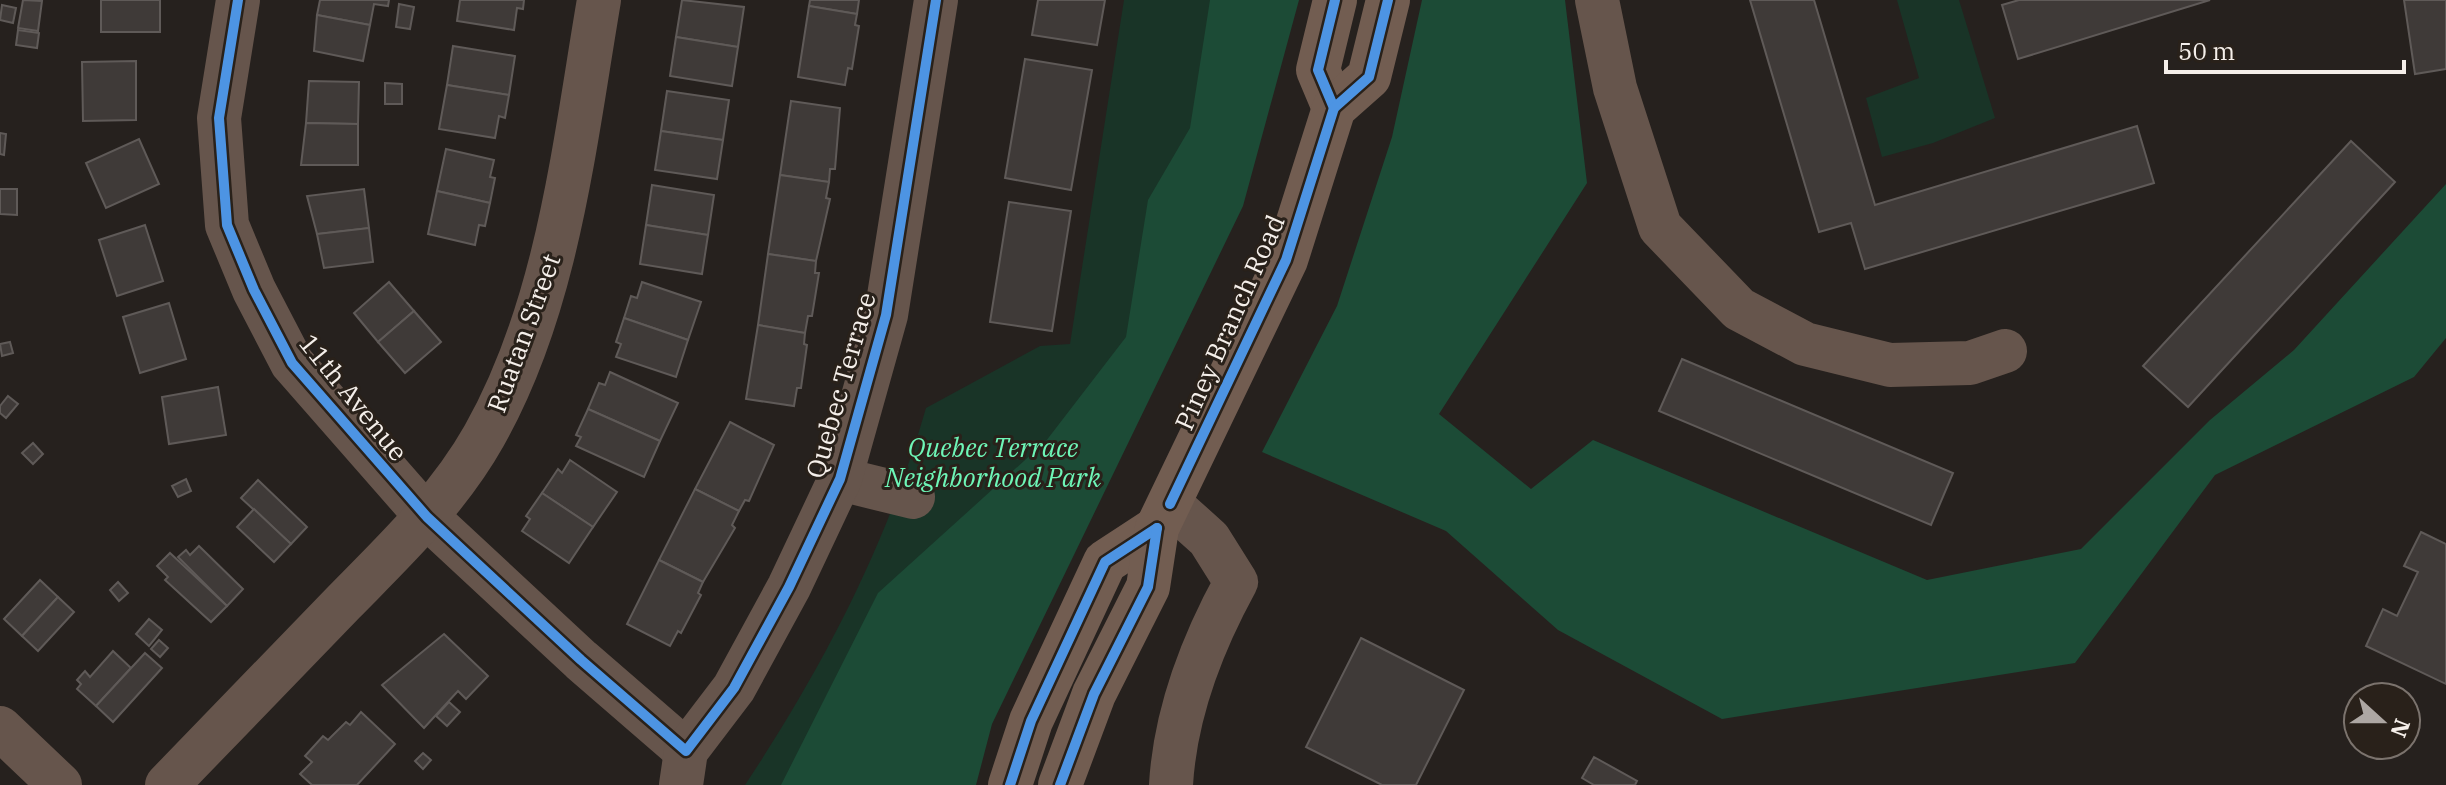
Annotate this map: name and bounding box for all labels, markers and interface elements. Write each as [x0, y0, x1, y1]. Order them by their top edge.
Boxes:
scale bar [2166, 24, 2404, 74]
text: 50 m [2178, 35, 2235, 67]
street label: Piney Branch Road [1166, 209, 1292, 435]
street label: Ruatan Street [479, 249, 567, 417]
street label: Quebec Terrace [797, 288, 883, 482]
street label: 11th Avenue [292, 326, 416, 468]
park label: Quebec Terrace Neighborhood Park [884, 430, 1101, 494]
north arrow [2342, 681, 2422, 761]
text: N [2384, 715, 2418, 742]

